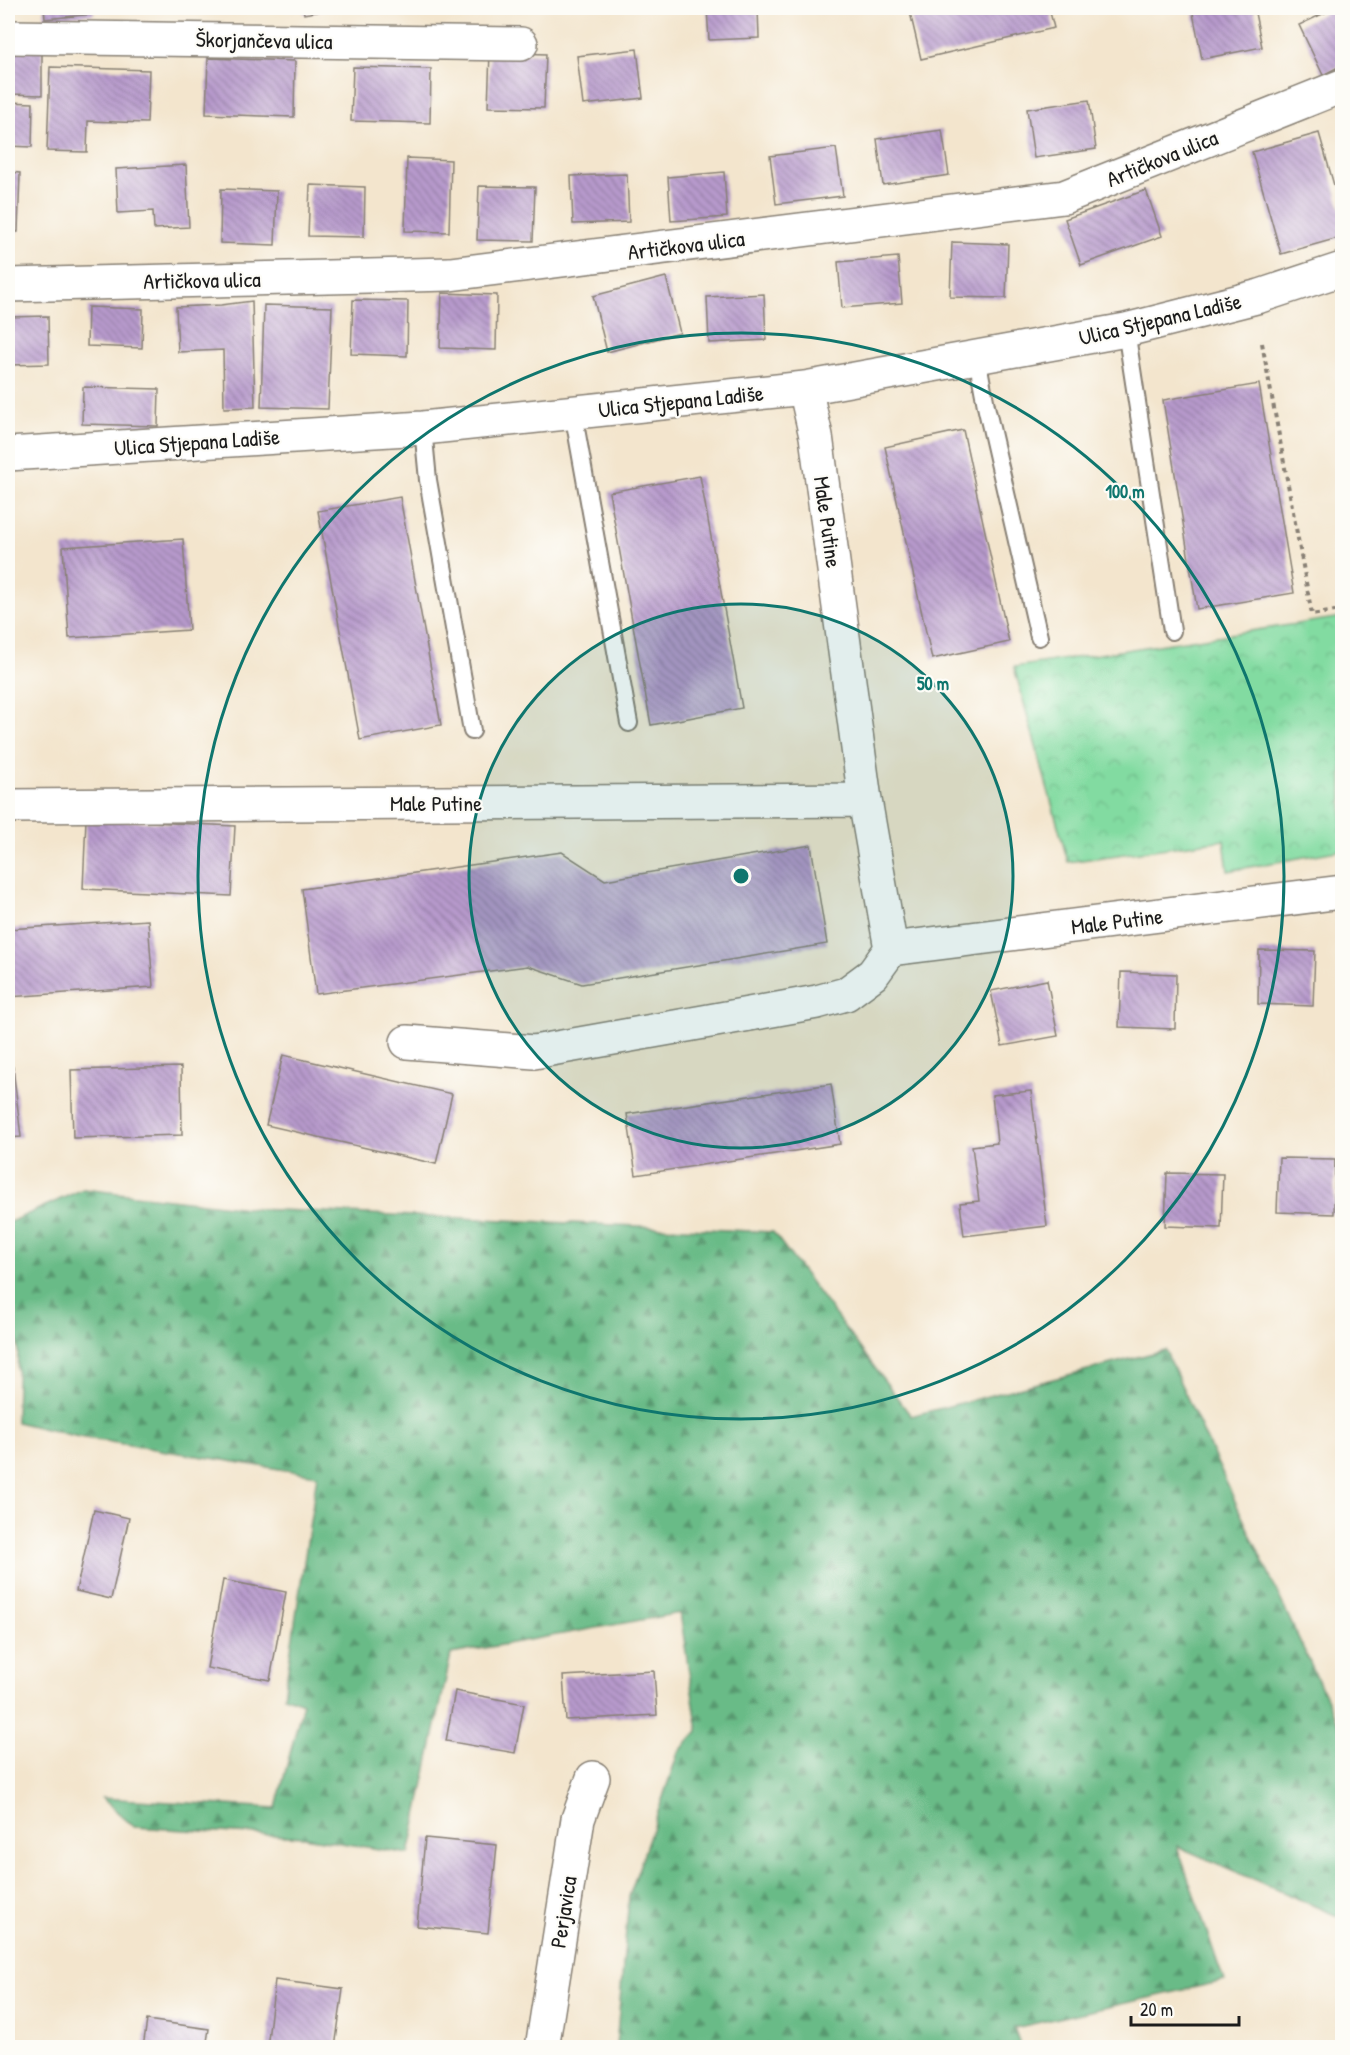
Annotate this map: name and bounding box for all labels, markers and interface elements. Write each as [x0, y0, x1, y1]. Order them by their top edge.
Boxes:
street label: Škorjančeva ulica [195, 24, 333, 56]
street label: Artičkova ulica [1102, 122, 1222, 194]
street label: Artičkova ulica [626, 223, 746, 267]
street label: Artičkova ulica [143, 264, 261, 296]
street label: Ulica Stjepana Ladiše [1076, 286, 1244, 352]
street label: Ulica Stjepana Ladiše [597, 377, 765, 425]
street label: Ulica Stjepana Ladiše [113, 421, 281, 463]
street label: Male Putine [807, 474, 849, 570]
text: 100 m [1105, 479, 1145, 504]
text: 50 m [917, 671, 949, 696]
street label: Male Putine [390, 788, 482, 818]
centre of rings [731, 866, 751, 886]
street label: Male Putine [1070, 900, 1165, 941]
street label: Perjavica [543, 1873, 584, 1950]
scale bar [1131, 1989, 1239, 2027]
text: 20 m [1140, 1997, 1173, 2022]

